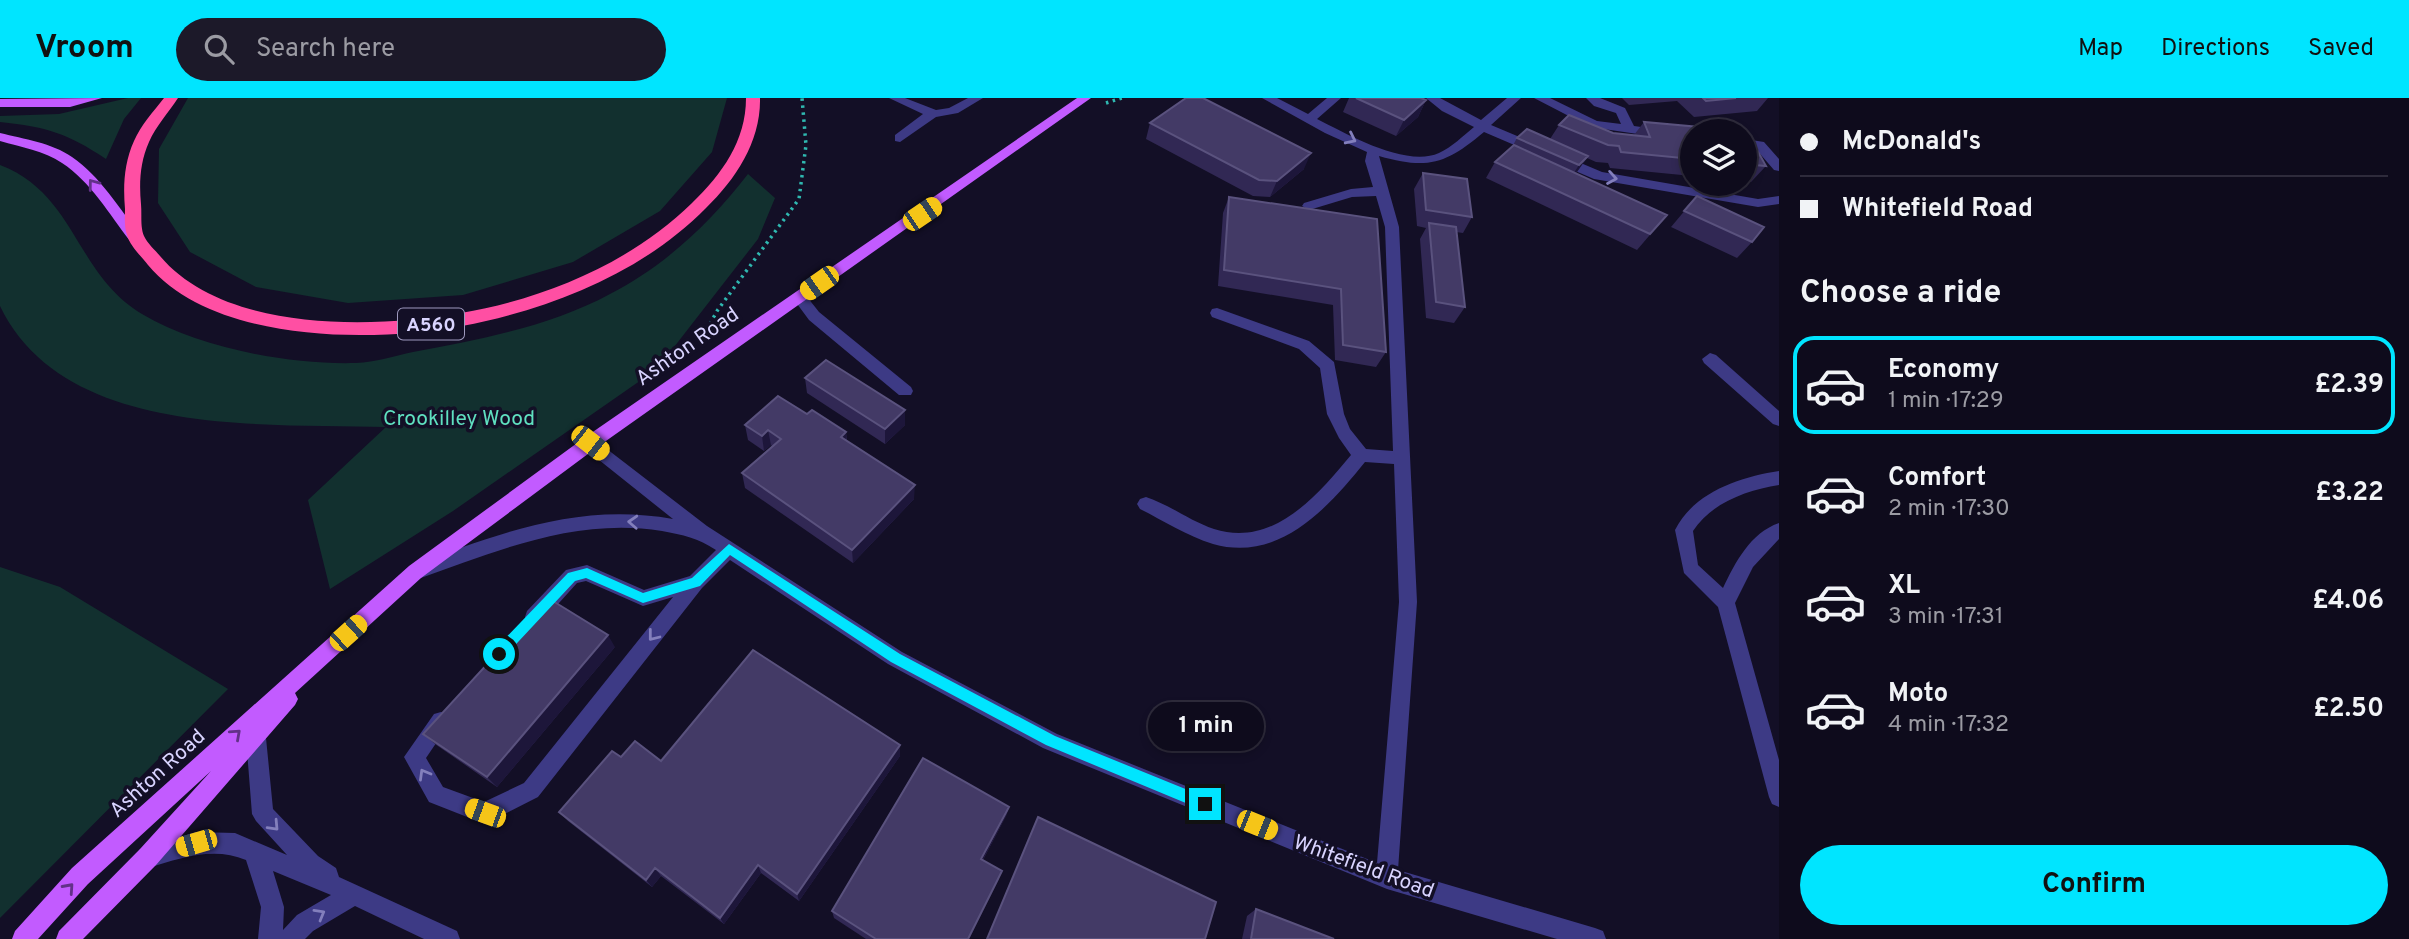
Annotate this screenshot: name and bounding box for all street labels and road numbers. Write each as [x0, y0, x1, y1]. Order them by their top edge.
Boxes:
street label: Ashton Road [631, 302, 745, 393]
road number: A560 [398, 308, 464, 340]
street label: Ashton Road [104, 724, 212, 824]
street label: Whitefield Road [1289, 829, 1438, 905]

